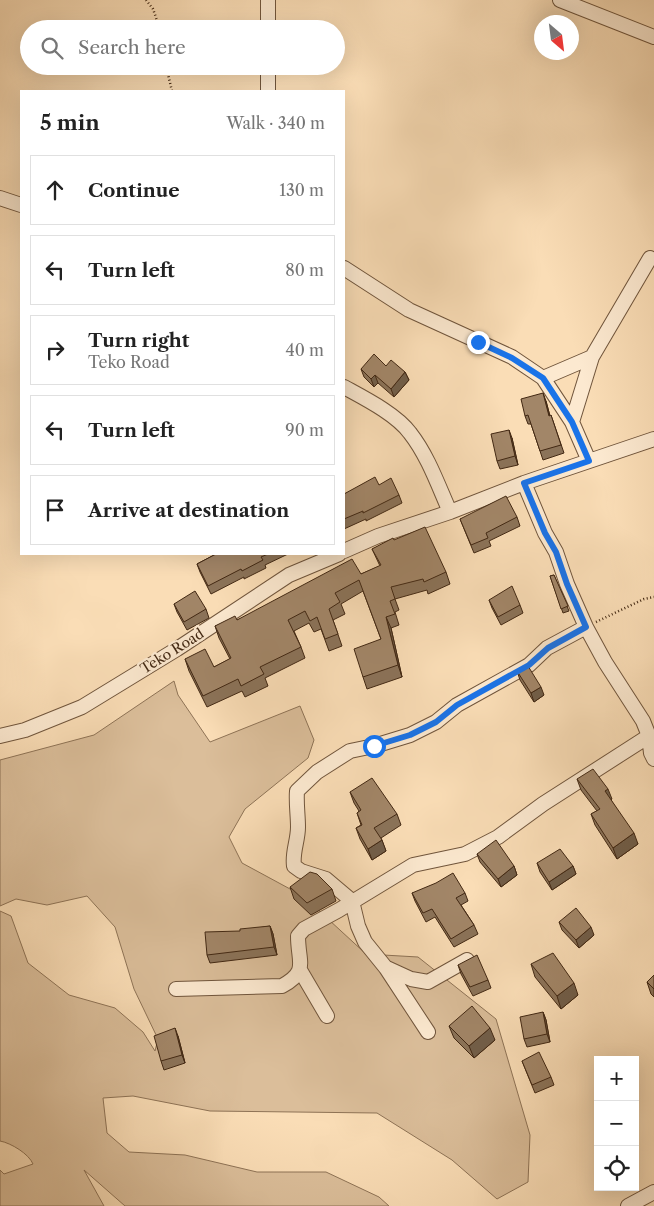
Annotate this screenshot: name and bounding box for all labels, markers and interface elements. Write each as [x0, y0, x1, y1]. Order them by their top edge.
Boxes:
north arrow [534, 15, 579, 60]
search box [20, 20, 345, 75]
icon: search [38, 34, 66, 62]
text: Search here [78, 36, 186, 59]
text: 5 min [40, 110, 100, 135]
text: Walk · 340 m [226, 113, 325, 133]
icon: ahead [41, 176, 69, 204]
text: Continue [88, 179, 180, 202]
text: 130 m [279, 180, 324, 200]
icon: left [41, 256, 69, 284]
text: Turn left [88, 259, 175, 282]
text: 80 m [285, 260, 324, 280]
text: Turn right [88, 329, 189, 352]
route end [467, 331, 490, 354]
icon: right [41, 336, 69, 364]
text: 40 m [285, 340, 324, 360]
text: Teko Road [88, 352, 170, 372]
icon: left [41, 416, 69, 444]
text: Turn left [88, 419, 175, 442]
text: 90 m [285, 420, 324, 440]
icon: arrive [41, 496, 69, 524]
text: Arrive at destination [88, 499, 289, 522]
street label: Teko Road [137, 624, 207, 678]
route start [363, 735, 386, 758]
map controls [594, 1056, 639, 1191]
button: + [594, 1056, 639, 1101]
button: − [594, 1101, 639, 1146]
button: locate [594, 1146, 639, 1191]

